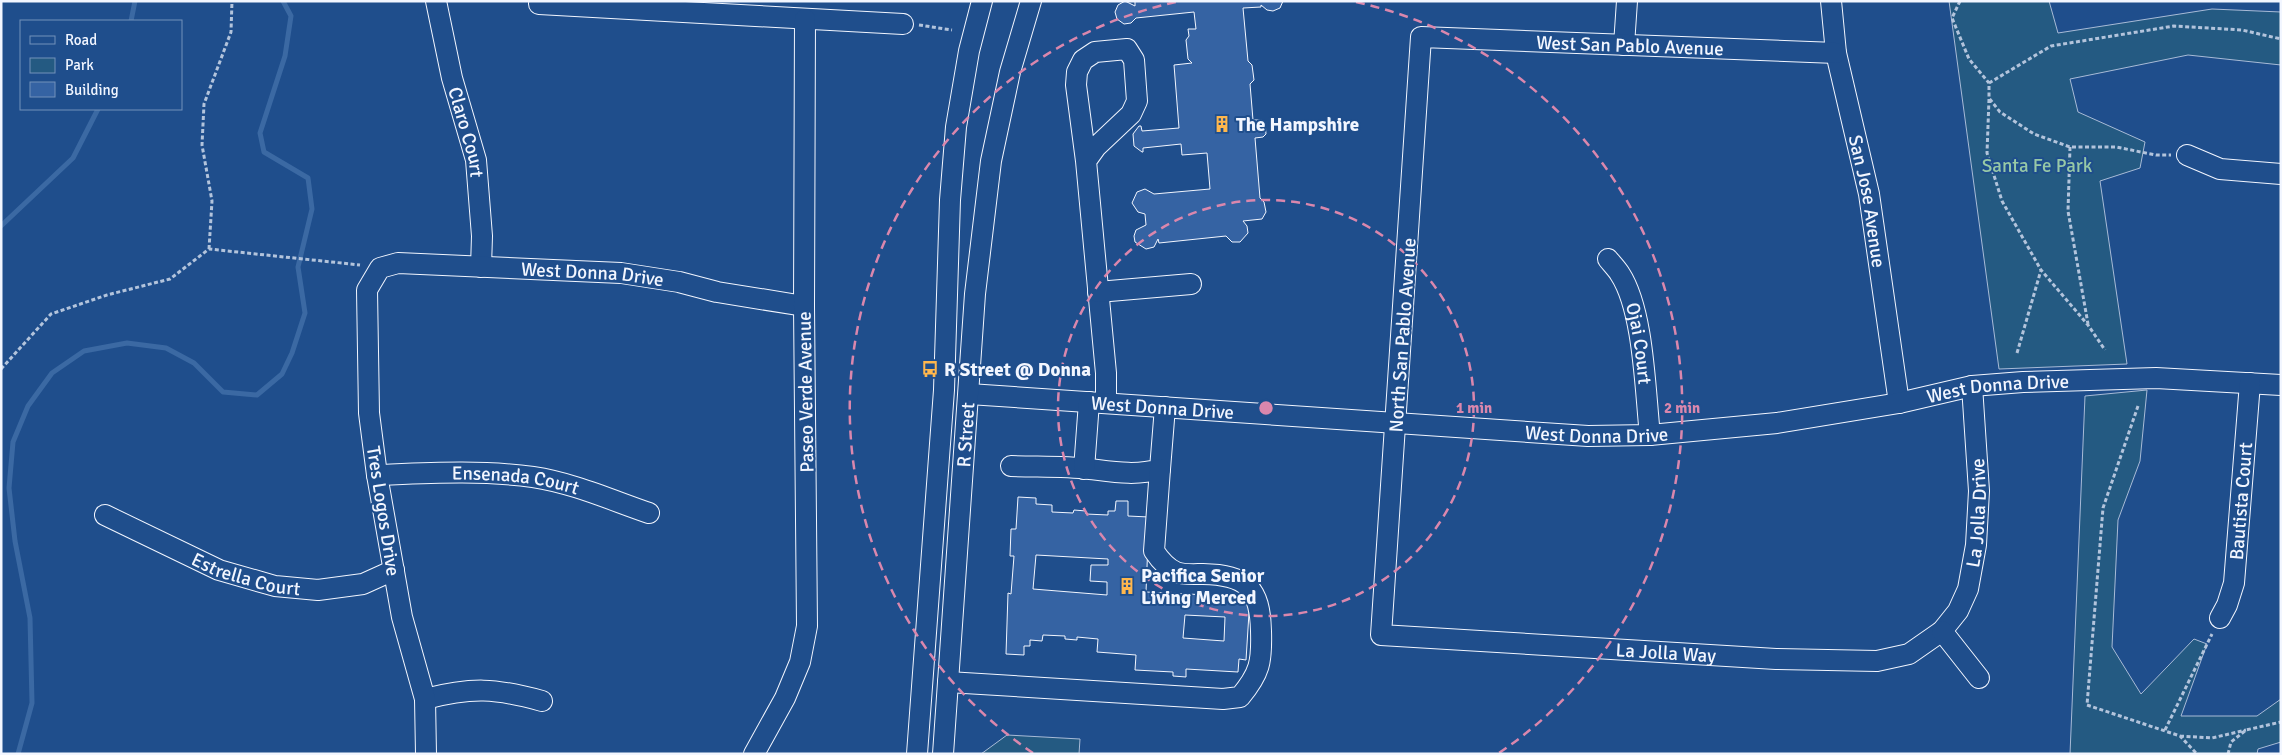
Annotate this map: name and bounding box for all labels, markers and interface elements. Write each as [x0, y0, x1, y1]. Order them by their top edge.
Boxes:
legend [20, 20, 182, 110]
text: Road [65, 31, 97, 49]
street label: West San Pablo Avenue [1536, 31, 1724, 61]
text: Park [65, 56, 94, 74]
text: Building [65, 81, 119, 99]
street label: Claro Court [442, 84, 488, 179]
place label: The Hampshire [1236, 113, 1359, 137]
building icon: The Hampshire [1212, 114, 1232, 134]
street label: San Jose Avenue [1843, 133, 1890, 269]
park label: Santa Fe Park [1982, 154, 2093, 178]
street label: North San Pablo Avenue [1384, 237, 1422, 433]
street label: West Donna Drive [520, 258, 666, 292]
street label: Ojai Court [1620, 300, 1657, 386]
street label: Paseo Verde Avenue [793, 311, 819, 473]
place label: R Street @ Donna [944, 358, 1091, 382]
bus stop icon: R Street @ Donna [920, 359, 940, 379]
street label: West Donna Drive [1924, 370, 2069, 409]
street label: West Donna Drive [1090, 391, 1235, 425]
centre of rings [1257, 399, 1275, 417]
text: 1 min [1456, 399, 1492, 417]
text: 2 min [1664, 399, 1700, 417]
street label: R Street [952, 401, 980, 468]
street label: West Donna Drive [1524, 421, 1669, 449]
street label: Bautista Court [2225, 441, 2258, 561]
street label: Tres Logos Drive [361, 444, 405, 578]
street label: La Jolla Drive [1961, 458, 1992, 569]
street label: Ensenada Court [452, 462, 582, 501]
street label: Estrella Court [187, 548, 302, 601]
place label: Pacifica Senior Living Merced [1141, 564, 1265, 610]
building icon: Pacifica Senior Living Merced [1117, 576, 1137, 596]
street label: La Jolla Way [1615, 638, 1717, 668]

